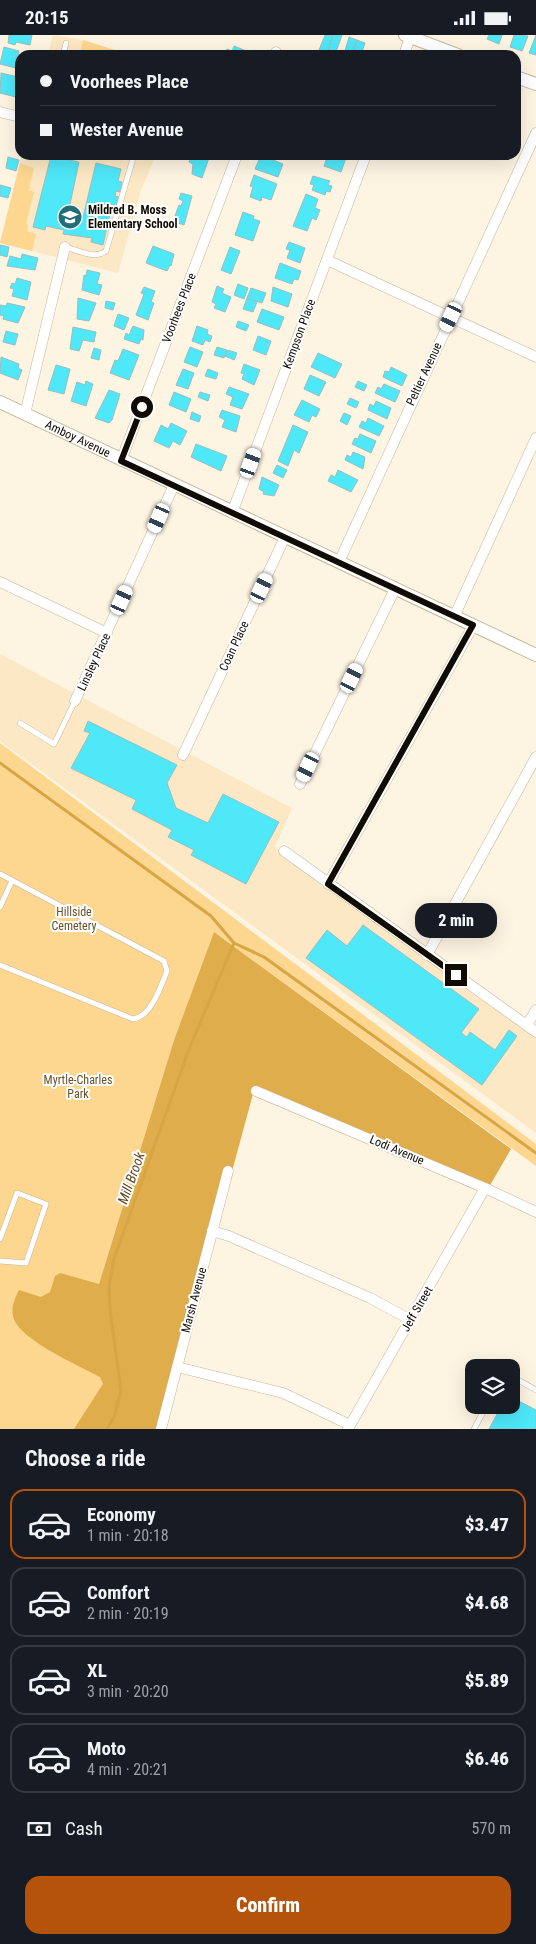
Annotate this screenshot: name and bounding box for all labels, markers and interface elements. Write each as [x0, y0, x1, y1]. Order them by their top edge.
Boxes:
text: 20:15 [25, 6, 69, 29]
text: Voorhees Place [70, 70, 189, 93]
text: Wester Avenue [70, 118, 183, 141]
place label: Mildred B. Moss Elementary School [88, 203, 178, 231]
school or university icon: Mildred B. Moss Elementary School [57, 204, 83, 230]
street label: Voorhees Place [159, 271, 199, 345]
street label: Kempson Place [280, 297, 318, 371]
car [437, 300, 464, 334]
street label: Peltier Avenue [403, 340, 445, 408]
route start [131, 396, 153, 418]
street label: Amboy Avenue [43, 417, 113, 460]
car [238, 446, 263, 480]
car [146, 501, 171, 535]
car [248, 571, 275, 605]
car [109, 583, 134, 617]
street label: Coan Place [216, 618, 252, 673]
street label: Linsley Place [75, 631, 114, 693]
car [338, 661, 365, 695]
car [294, 750, 321, 784]
callout: 2 min [415, 903, 497, 937]
park label: Hillside Cemetery [51, 905, 97, 933]
text: 2 min [438, 911, 474, 930]
route end [445, 964, 467, 986]
park label: Myrtle-Charles Park [44, 1073, 112, 1101]
street label: Lodi Avenue [368, 1132, 427, 1168]
water label: Mill Brook [114, 1149, 148, 1206]
street label: Marsh Avenue [179, 1265, 210, 1334]
street label: Jeff Street [398, 1284, 436, 1334]
map controls [465, 1359, 520, 1414]
button: layers [465, 1359, 520, 1414]
text: Choose a ride [25, 1446, 146, 1471]
icon: car [27, 1502, 72, 1547]
text: Economy [87, 1503, 156, 1526]
text: $3.47 [465, 1513, 509, 1536]
text: 1 min · 20:18 [87, 1526, 169, 1545]
icon: car [27, 1580, 72, 1625]
text: Comfort [87, 1581, 150, 1604]
text: $4.68 [465, 1591, 509, 1614]
text: 2 min · 20:19 [87, 1604, 169, 1623]
icon: car [27, 1658, 72, 1703]
text: XL [87, 1659, 107, 1682]
text: $5.89 [465, 1669, 509, 1692]
text: 3 min · 20:20 [87, 1682, 169, 1701]
icon: car [27, 1736, 72, 1781]
text: Moto [87, 1737, 126, 1760]
text: $6.46 [465, 1747, 509, 1770]
text: 4 min · 20:21 [87, 1760, 169, 1779]
icon: cash [25, 1815, 53, 1843]
text: Cash [65, 1817, 103, 1840]
text: 570 m [472, 1819, 511, 1838]
button: Confirm [25, 1876, 511, 1934]

